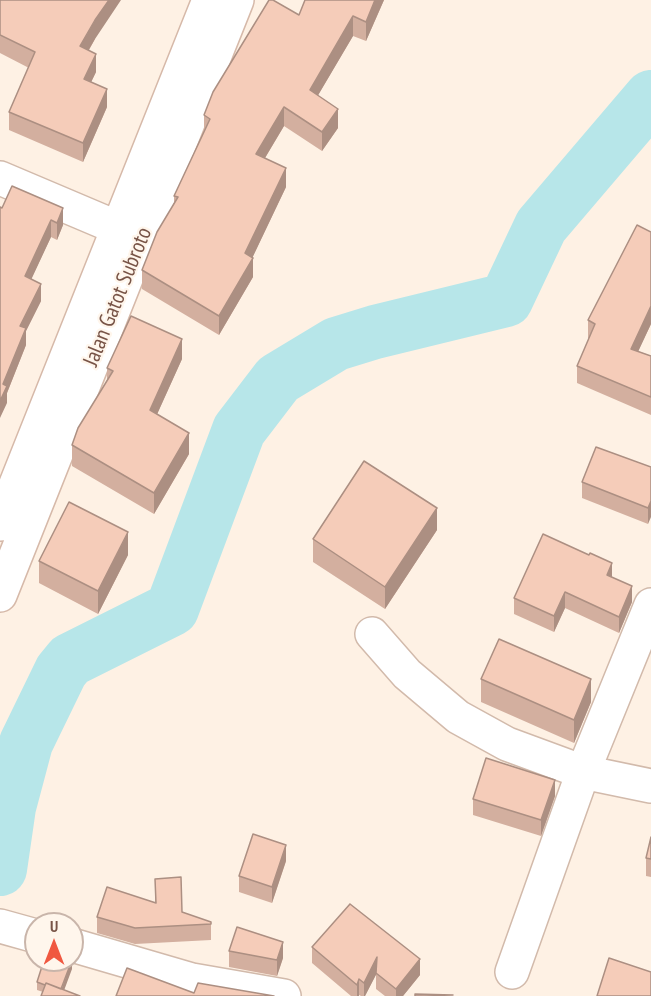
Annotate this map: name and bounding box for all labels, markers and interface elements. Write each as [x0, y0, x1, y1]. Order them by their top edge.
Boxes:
street label: Jalan Gatot Subroto [78, 224, 158, 370]
north arrow [24, 912, 84, 972]
text: U [50, 916, 58, 936]

